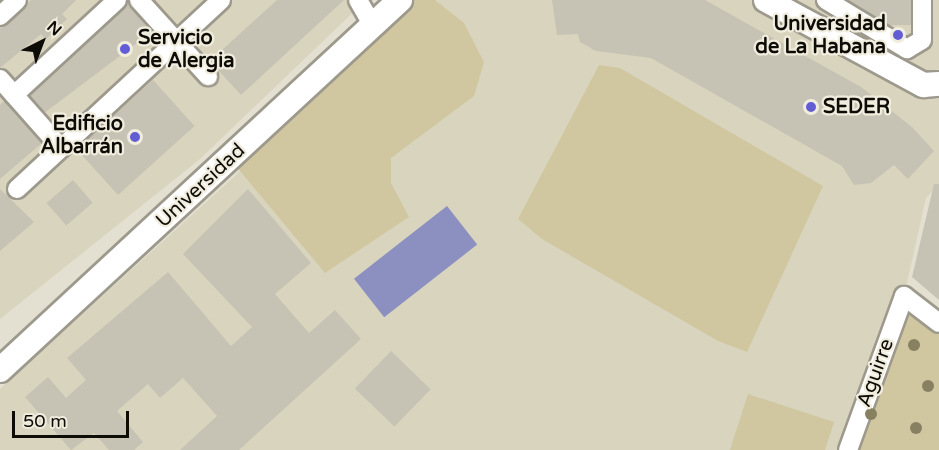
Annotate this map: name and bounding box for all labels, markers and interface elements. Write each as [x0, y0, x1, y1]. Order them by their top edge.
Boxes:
north arrow [12, 12, 72, 72]
place label: Universidad de La Habana [755, 12, 886, 59]
text: N [43, 17, 66, 40]
place label: Servicio de Alergia [138, 26, 234, 73]
marker: Universidad de La Habana [891, 28, 905, 42]
marker: Servicio de Alergia [116, 40, 134, 58]
place label: SEDER [823, 95, 890, 119]
marker: SEDER [804, 100, 818, 114]
place label: Edificio Albarrán [41, 113, 123, 160]
marker: Edificio Albarrán [128, 130, 142, 144]
street label: Universidad [152, 139, 250, 233]
street label: Aguirre [853, 336, 899, 410]
scale bar [15, 399, 132, 437]
text: 50 m [23, 410, 67, 432]

